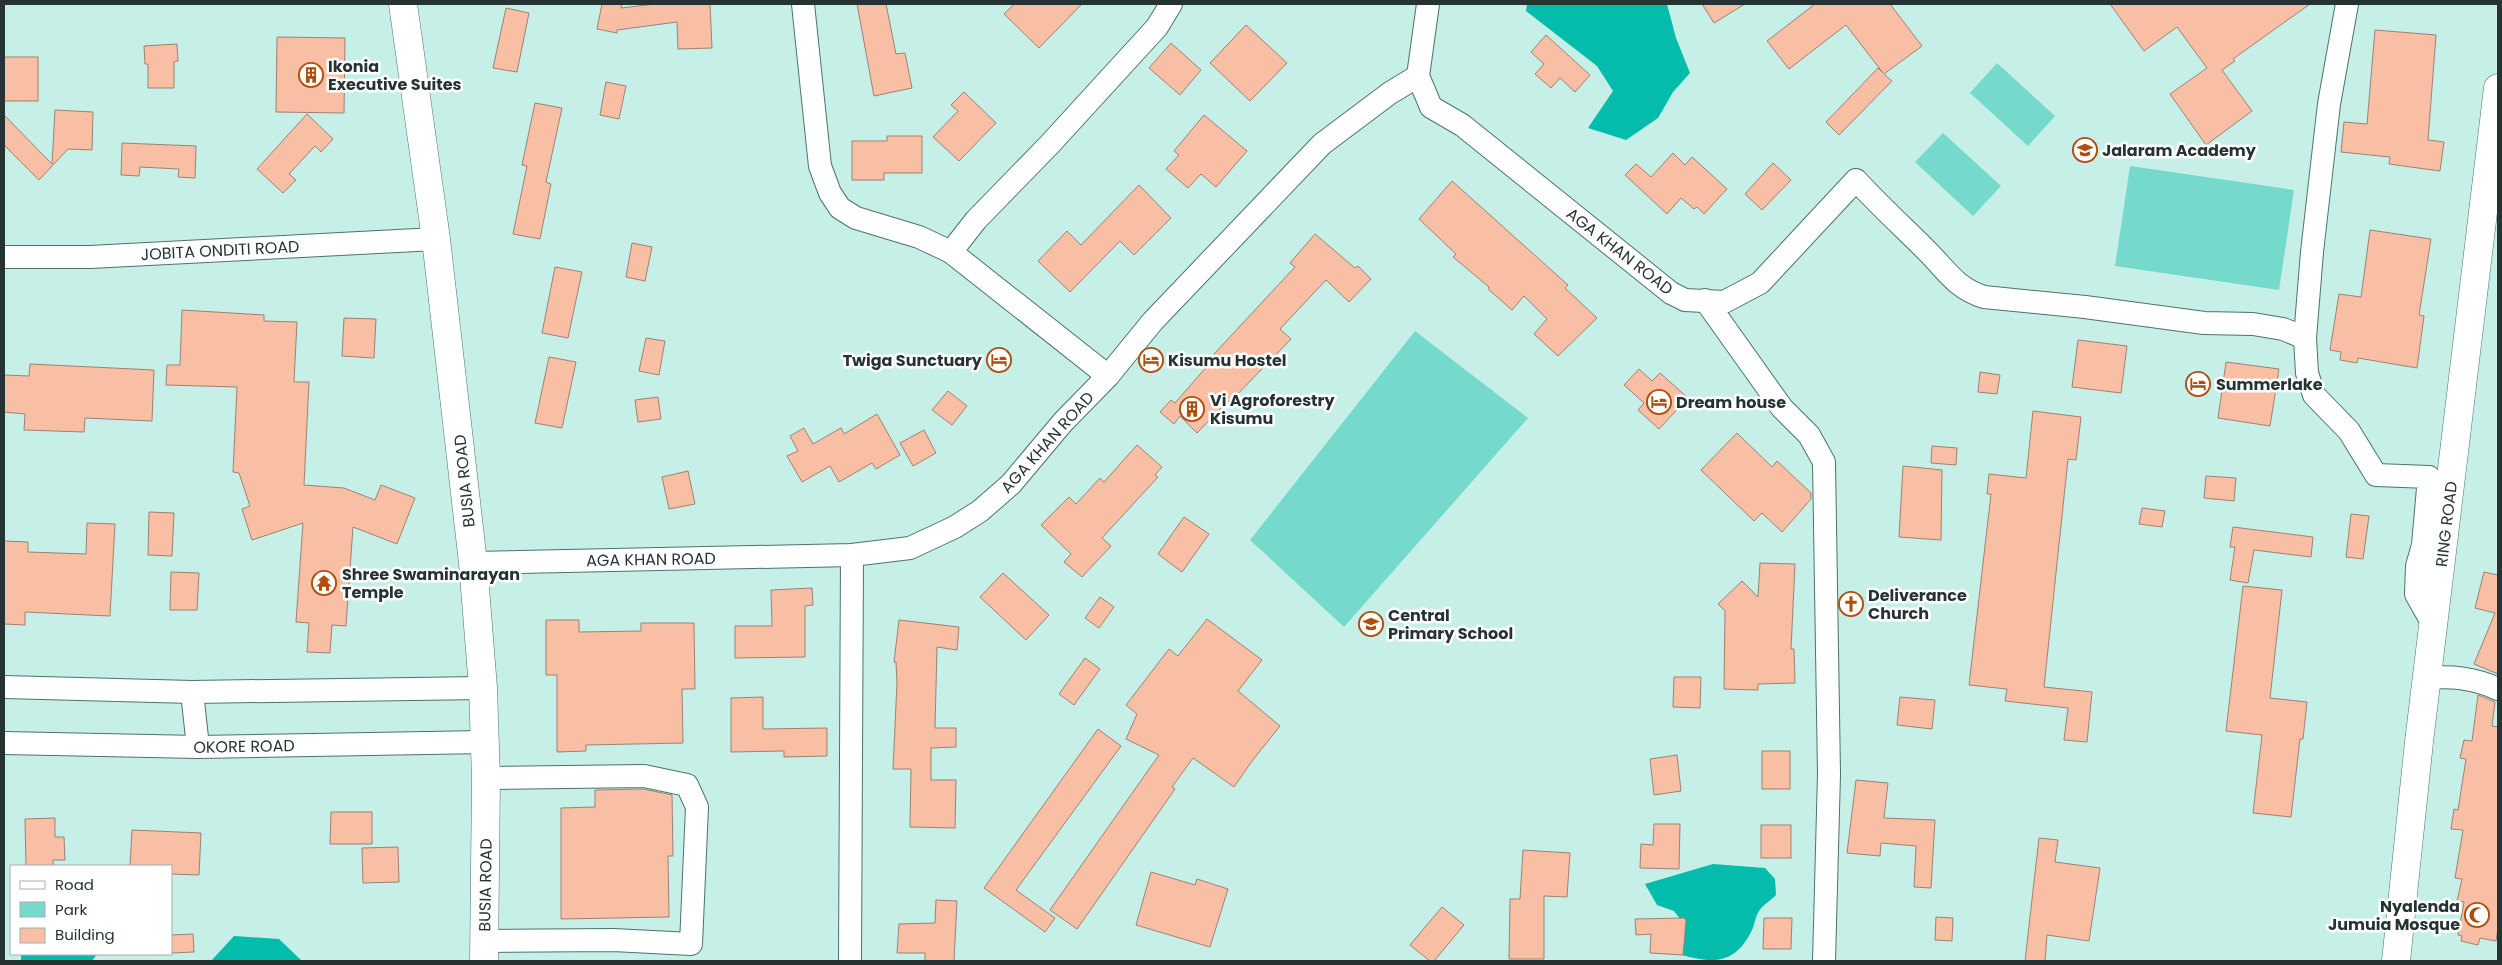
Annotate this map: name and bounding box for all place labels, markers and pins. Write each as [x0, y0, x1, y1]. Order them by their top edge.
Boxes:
place label: Ikonia Executive Suites [328, 55, 462, 96]
building icon: Ikonia Executive Suites [298, 62, 324, 88]
school or university icon: Jalaram Academy [2072, 137, 2098, 163]
place label: Jalaram Academy [2102, 139, 2257, 162]
hotel icon: Twiga Sunctuary [986, 347, 1012, 373]
hotel icon: Kisumu Hostel [1138, 347, 1164, 373]
place label: Twiga Sunctuary [843, 349, 983, 372]
place label: Kisumu Hostel [1168, 349, 1287, 372]
hotel icon: Summerlake [2185, 371, 2211, 397]
place label: Summerlake [2216, 373, 2323, 396]
place label: Vi Agroforestry Kisumu [1210, 389, 1335, 430]
hotel icon: Dream house [1646, 389, 1672, 415]
place label: Dream house [1676, 391, 1786, 414]
building icon: Vi Agroforestry Kisumu [1179, 396, 1205, 422]
place label: Shree Swaminarayan Temple [342, 563, 520, 604]
temple icon: Shree Swaminarayan Temple [311, 570, 337, 596]
place label: Deliverance Church [1868, 584, 1967, 625]
church icon: Deliverance Church [1838, 591, 1864, 617]
place label: Central Primary School [1388, 604, 1513, 645]
school or university icon: Central Primary School [1358, 611, 1384, 637]
place label: Nyalenda Jumuia Mosque [2328, 895, 2460, 936]
mosque icon: Nyalenda Jumuia Mosque [2464, 902, 2490, 928]

